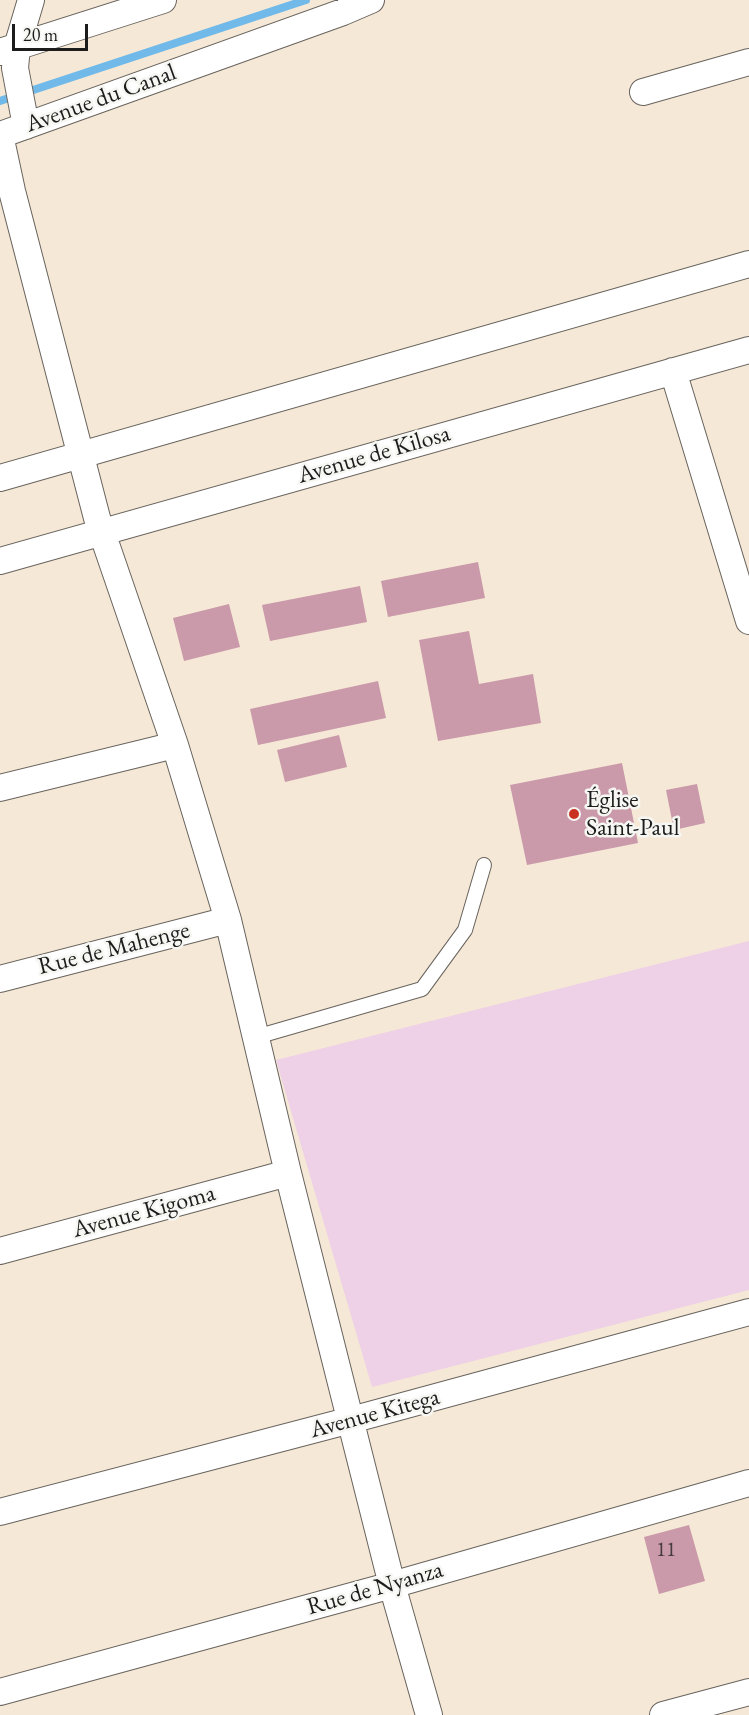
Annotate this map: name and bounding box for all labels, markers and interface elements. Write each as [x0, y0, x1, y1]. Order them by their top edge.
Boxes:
scale bar [15, 12, 92, 50]
text: 20 m [23, 23, 58, 46]
street label: Avenue du Canal [22, 58, 180, 140]
street label: Avenue de Kilosa [294, 419, 454, 491]
place label: Église Saint-Paul [586, 786, 679, 842]
marker: Église Saint-Paul [567, 807, 581, 821]
street label: Rue de Mahenge [35, 916, 193, 982]
street label: Avenue Kigoma [70, 1179, 218, 1245]
street label: Avenue Kitega [307, 1383, 443, 1445]
house number: 11 [656, 1537, 676, 1563]
street label: Rue de Nyanza [304, 1556, 446, 1622]

